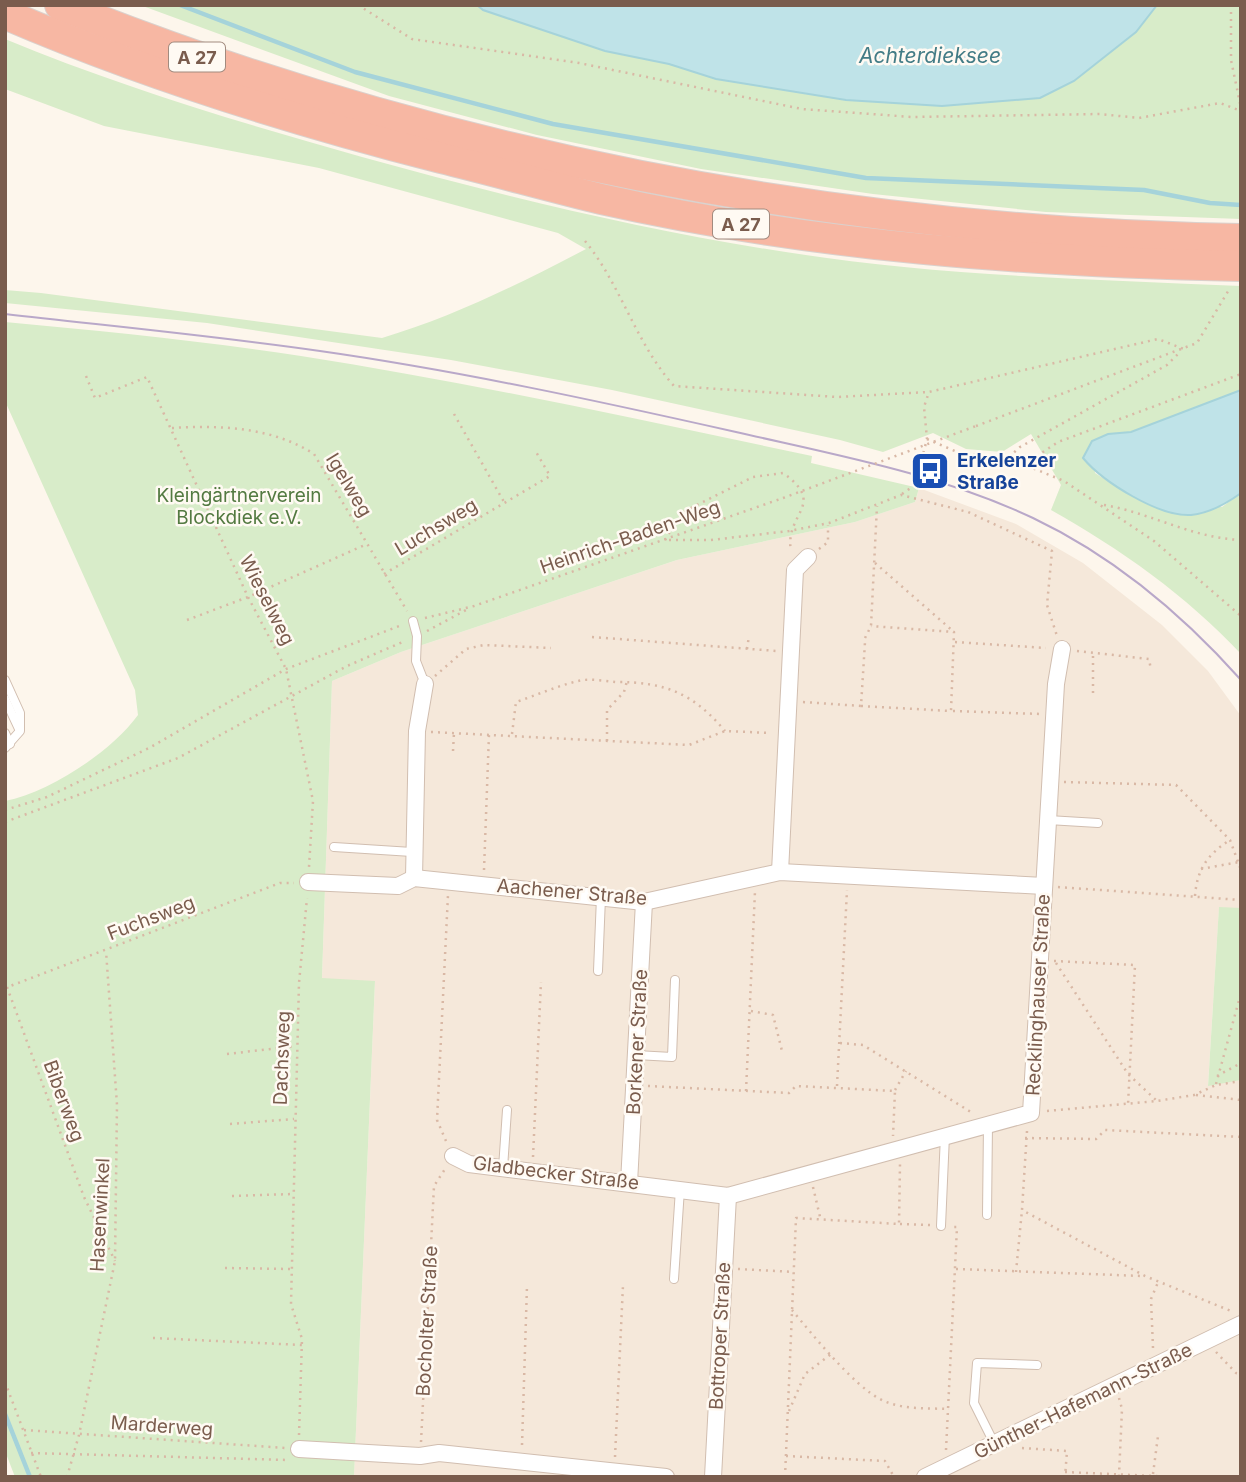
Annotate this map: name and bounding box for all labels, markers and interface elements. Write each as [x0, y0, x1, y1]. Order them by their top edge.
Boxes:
road number: A 27 [169, 42, 225, 72]
water label: Achterdieksee [858, 43, 1001, 68]
road number: A 27 [713, 210, 769, 238]
street label: Igelweg [321, 449, 377, 521]
place label: Erkelenzer Straße [957, 449, 1057, 494]
bus stop icon: Erkelenzer Straße [909, 450, 951, 492]
park label: Kleingärtnerverein Blockdiek e.V. [156, 484, 322, 529]
street label: Luchsweg [391, 493, 481, 561]
street label: Heinrich-Baden-Weg [537, 495, 723, 579]
street label: Wieselweg [234, 551, 300, 649]
street label: Aachener Straße [496, 874, 648, 910]
street label: Fuchsweg [104, 891, 198, 945]
street label: Recklinghauser Straße [1021, 893, 1055, 1097]
street label: Borkener Straße [622, 968, 652, 1116]
street label: Dachsweg [269, 1010, 295, 1106]
street label: Biberweg [39, 1057, 89, 1145]
street label: Gladbecker Straße [472, 1151, 640, 1195]
street label: Hasenwinkel [86, 1157, 114, 1273]
street label: Bocholter Straße [412, 1245, 442, 1397]
street label: Bottroper Straße [705, 1261, 735, 1411]
street label: Günther-Hafemann-Straße [970, 1338, 1196, 1464]
street label: Marderweg [110, 1411, 214, 1441]

